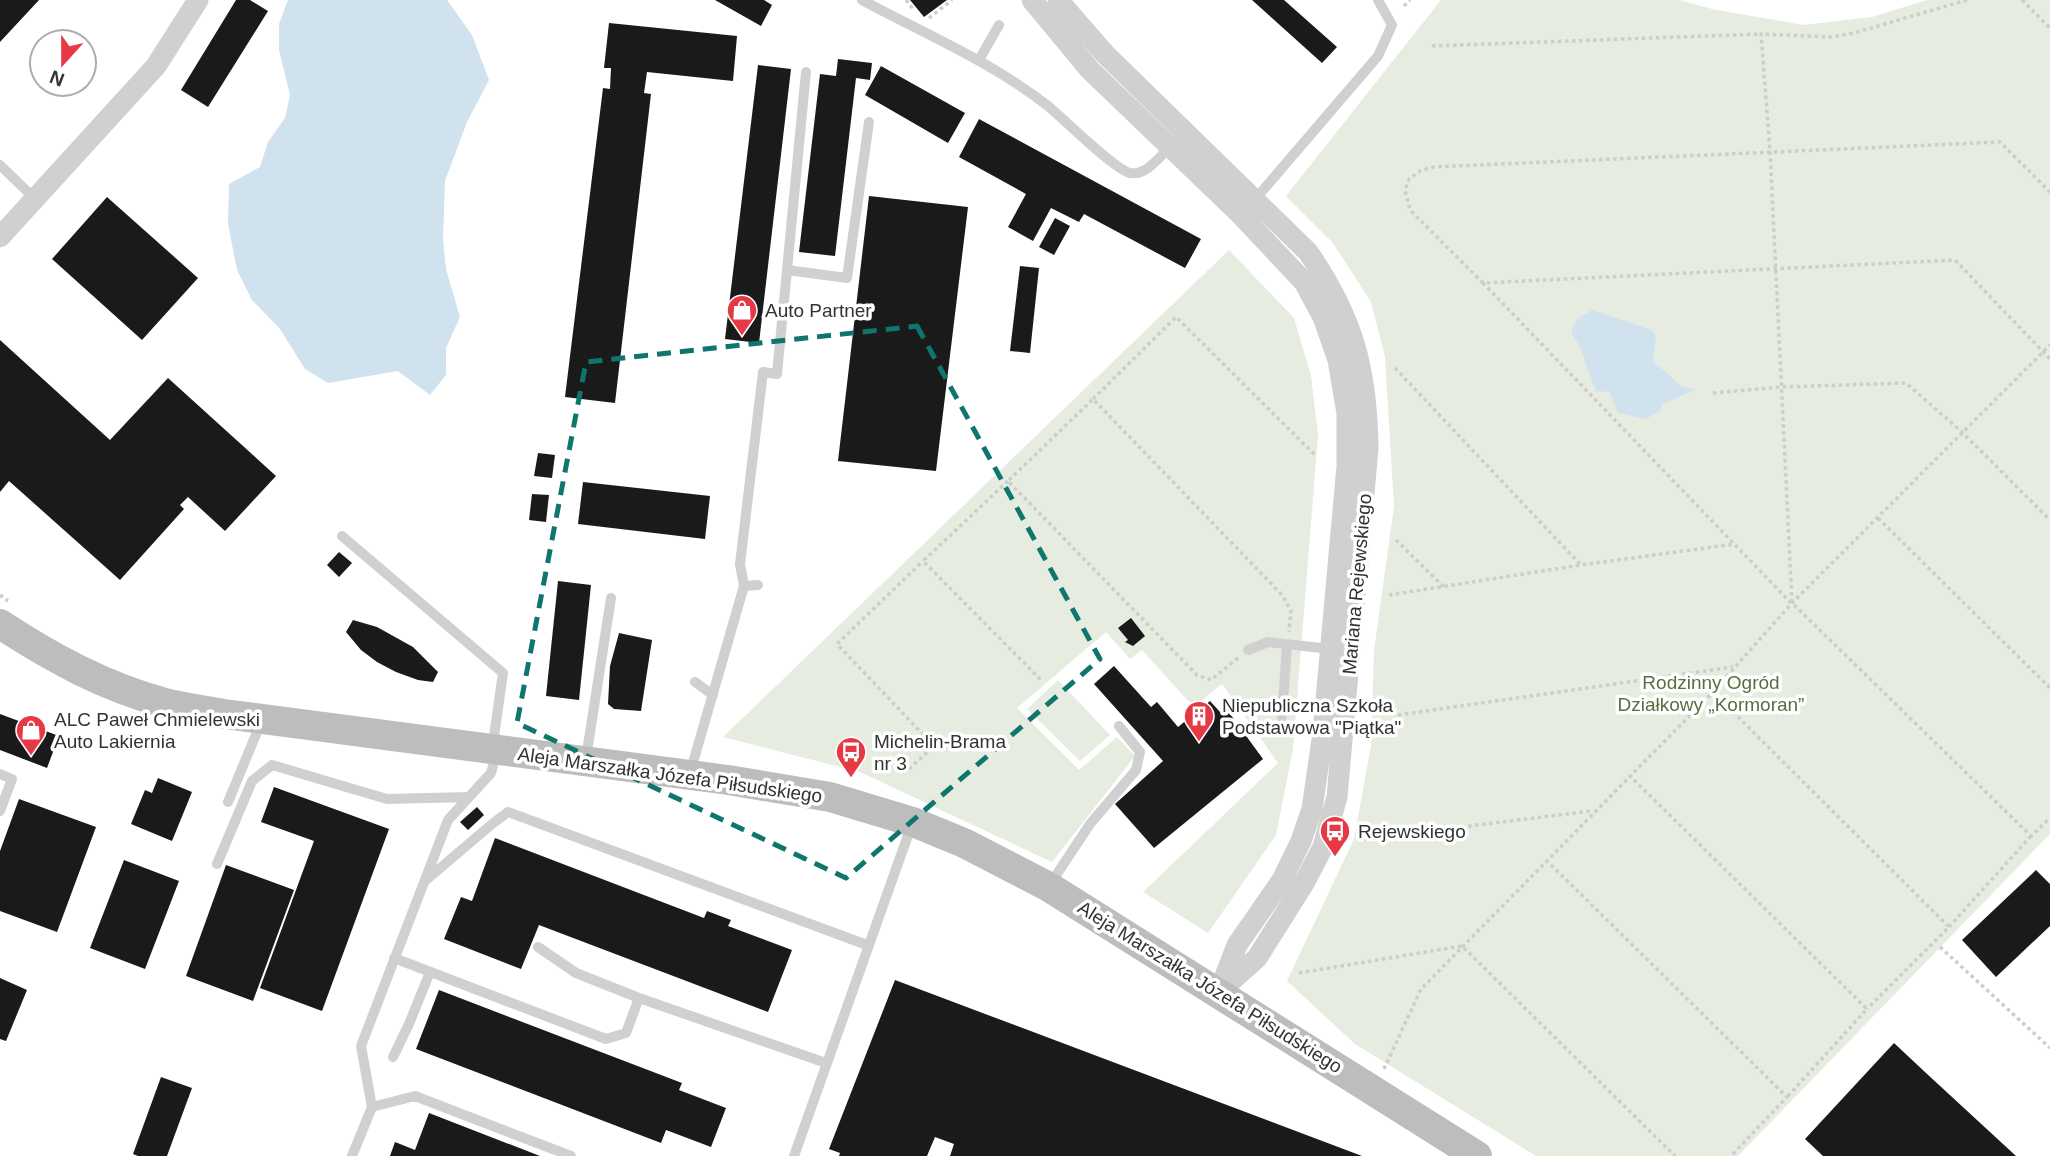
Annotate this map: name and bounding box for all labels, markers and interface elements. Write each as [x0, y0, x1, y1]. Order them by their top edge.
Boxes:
north arrow [28, 28, 98, 98]
text: N [47, 66, 67, 91]
shop icon: Auto Partner [725, 293, 759, 337]
place label: Auto Partner [765, 300, 872, 321]
street label: Mariana Rejewskiego [1339, 493, 1375, 675]
park label: Rodzinny Ogród Działkowy „Kormoran” [1618, 672, 1804, 715]
place label: Niepubliczna Szkoła Podstawowa "Piątka" [1222, 695, 1401, 738]
building icon: Niepubliczna Szkoła Podstawowa "Piątka" [1182, 699, 1216, 743]
place label: ALC Paweł Chmielewski Auto Lakiernia [54, 709, 260, 752]
shop icon: ALC Paweł Chmielewski Auto Lakiernia [14, 713, 48, 757]
place label: Michelin-Brama nr 3 [874, 731, 1006, 774]
bus stop icon: Michelin-Brama nr 3 [834, 735, 868, 779]
street label: Aleja Marszałka Józefa Piłsudskiego [516, 743, 824, 807]
bus stop icon: Rejewskiego [1318, 814, 1352, 858]
place label: Rejewskiego [1358, 821, 1466, 842]
street label: Aleja Marszałka Józefa Piłsudskiego [1074, 897, 1346, 1077]

